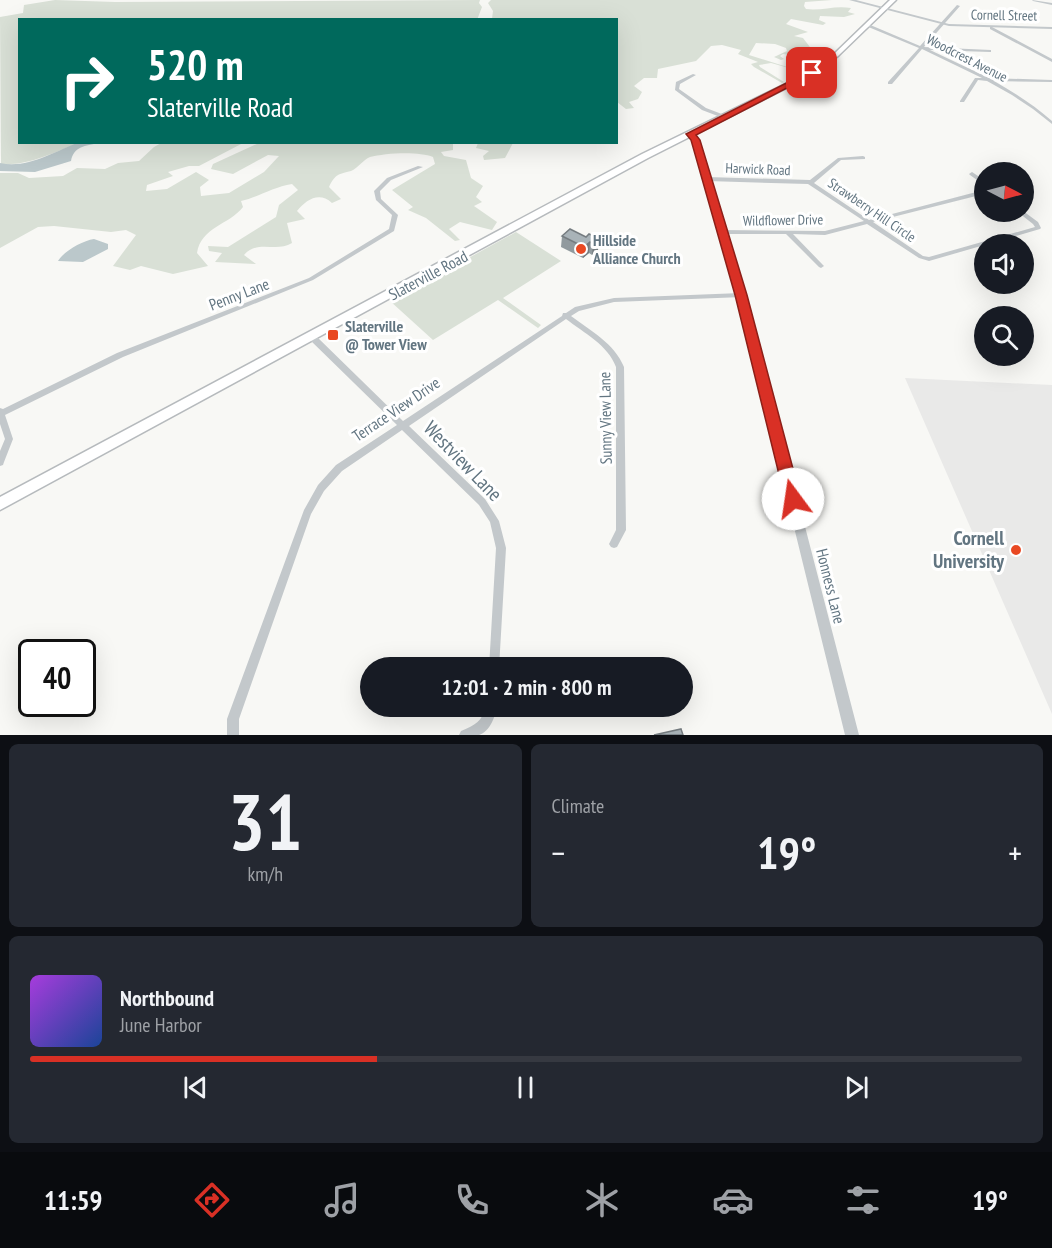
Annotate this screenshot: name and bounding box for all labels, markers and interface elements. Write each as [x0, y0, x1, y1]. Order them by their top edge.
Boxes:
street label: Cornell Street [971, 5, 1037, 25]
street label: Woodcrest Avenue [924, 30, 1011, 86]
text: 520 m [147, 37, 244, 92]
icon: right [48, 42, 126, 120]
pin [786, 47, 837, 98]
icon: arrive [795, 56, 828, 89]
text: Slaterville Road [147, 90, 293, 124]
street label: Harwick Road [725, 159, 791, 179]
north arrow [974, 162, 1034, 222]
map controls [974, 162, 1034, 366]
street label: Strawberry Hill Circle [825, 174, 920, 246]
street label: Wildflower Drive [743, 210, 824, 230]
place label: Hillside Alliance Church [592, 230, 681, 268]
button: sound [974, 234, 1034, 294]
marker: Hillside Alliance Church [574, 242, 588, 256]
street label: Slaterville Road [385, 246, 471, 304]
street label: Penny Lane [206, 273, 272, 315]
button: search [974, 306, 1034, 366]
place label: Slaterville @ Tower View [345, 316, 427, 354]
marker: Slaterville @ Tower View [326, 328, 340, 342]
street label: Sunny View Lane [594, 371, 616, 465]
street label: Terrace View Drive [348, 372, 444, 446]
street label: Westview Lane [418, 415, 508, 507]
position arrow [761, 467, 825, 531]
place label: Cornell University [933, 525, 1005, 574]
marker: Cornell University [1009, 543, 1023, 557]
street label: Honness Lane [812, 546, 850, 626]
speed limit sign: 40 [18, 639, 96, 717]
text: 12:01 · 2 min · 800 m [441, 673, 612, 701]
text: 31 [228, 771, 303, 872]
text: Climate [552, 793, 604, 819]
text: 19° [757, 823, 816, 881]
text: − [552, 831, 565, 874]
text: + [1008, 831, 1022, 874]
text: km/h [248, 861, 283, 887]
text: Northbound [120, 984, 214, 1012]
text: June Harbor [120, 1012, 202, 1038]
icon: previous [179, 1071, 212, 1104]
icon: pause [509, 1071, 542, 1104]
icon: next [840, 1071, 873, 1104]
icon: directions [191, 1179, 233, 1221]
icon: music [321, 1179, 363, 1221]
icon: phone [451, 1179, 493, 1221]
icon: climate [581, 1179, 623, 1221]
icon: car [712, 1179, 754, 1221]
icon: filters [842, 1179, 884, 1221]
text: 11:59 [44, 1183, 103, 1217]
text: 19° [972, 1183, 1008, 1217]

